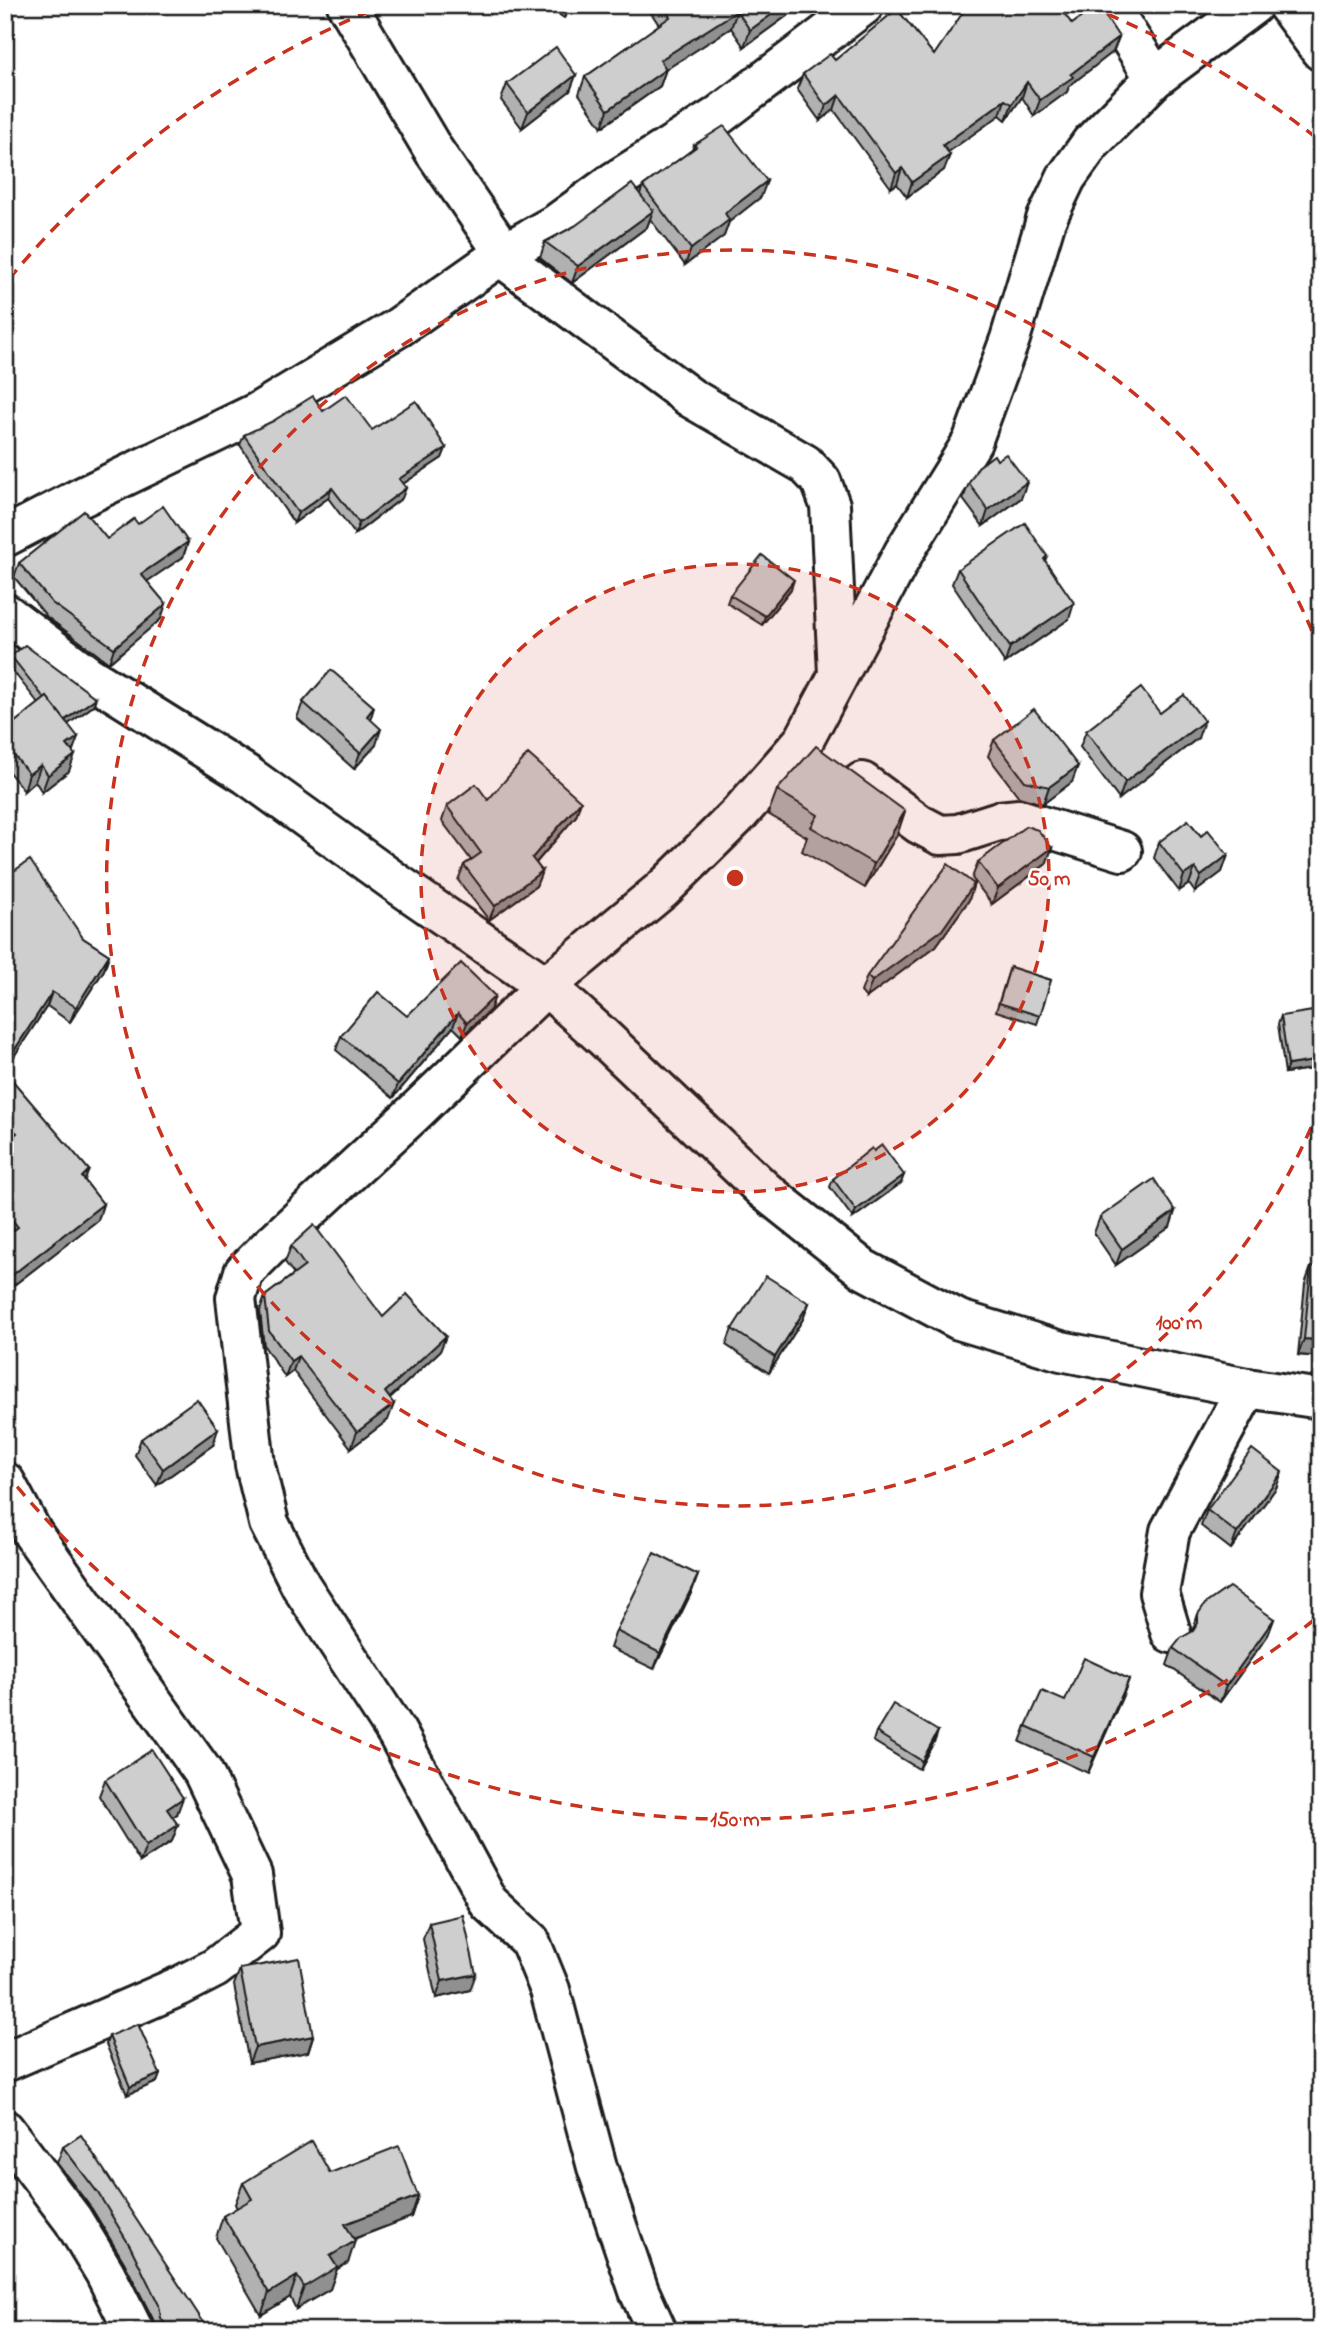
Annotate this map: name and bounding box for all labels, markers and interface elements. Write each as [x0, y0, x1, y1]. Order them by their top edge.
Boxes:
text: 50 m [1028, 865, 1070, 895]
centre of rings [723, 866, 747, 890]
text: 100 m [1156, 1309, 1202, 1339]
text: 150 m [710, 1806, 760, 1836]

